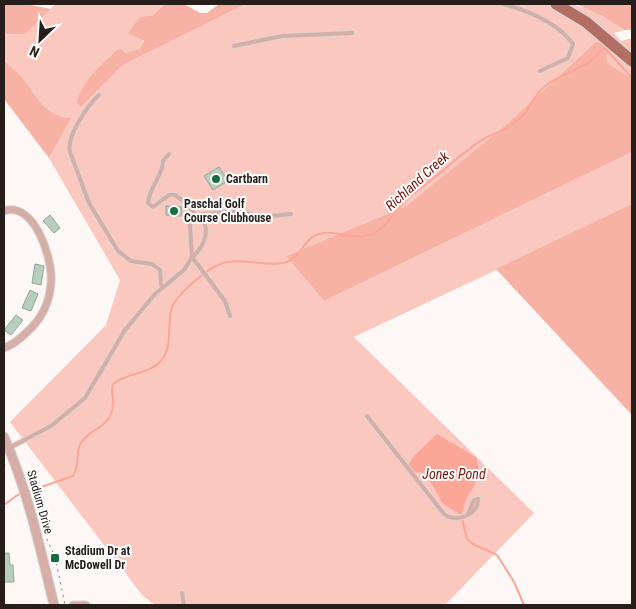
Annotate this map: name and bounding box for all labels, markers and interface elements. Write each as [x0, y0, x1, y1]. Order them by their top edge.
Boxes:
north arrow [15, 15, 65, 65]
text: N [27, 43, 42, 61]
water label: Richland Creek [382, 148, 453, 214]
place label: Cartbarn [226, 172, 268, 186]
marker: Cartbarn [210, 173, 222, 185]
place label: Paschal Golf Course Clubhouse [184, 197, 272, 225]
marker: Paschal Golf Course Clubhouse [168, 205, 180, 217]
water label: Jones Pond [422, 466, 486, 482]
street label: Stadium Drive [24, 468, 56, 536]
place label: Stadium Dr at McDowell Dr [65, 544, 131, 572]
marker: Stadium Dr at McDowell Dr [49, 552, 61, 564]

